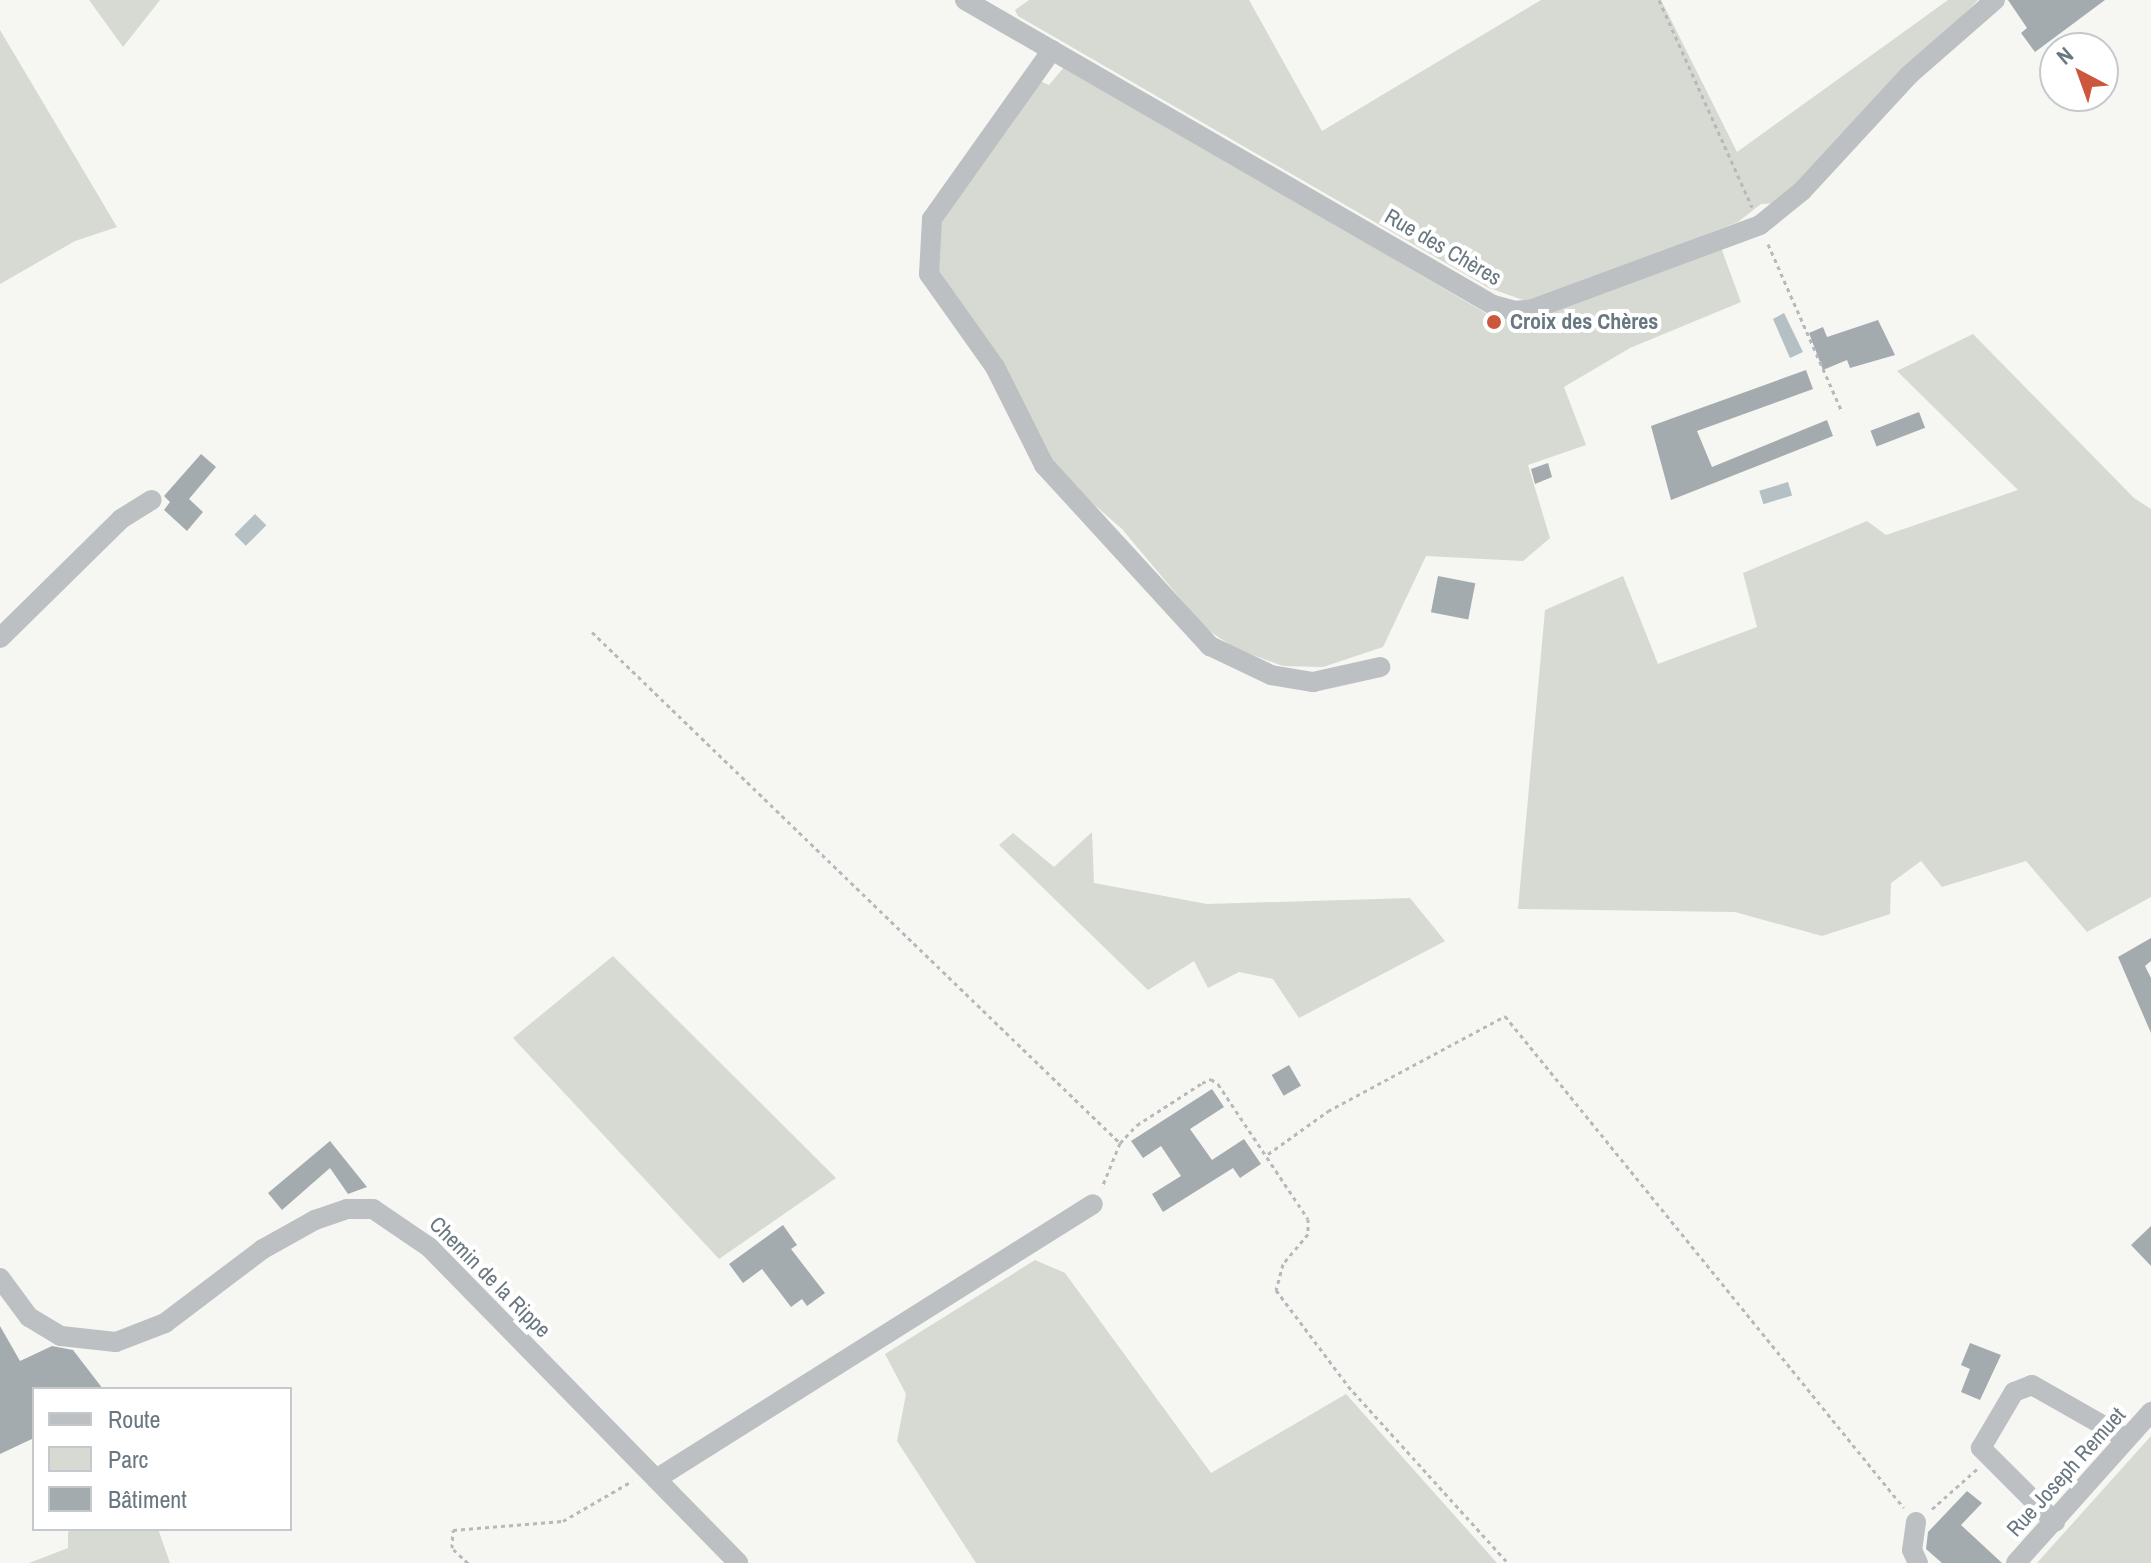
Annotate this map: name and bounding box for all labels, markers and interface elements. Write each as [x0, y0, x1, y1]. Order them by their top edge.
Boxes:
north arrow [2039, 32, 2119, 112]
text: N [2050, 40, 2079, 71]
street label: Rue des Chères [1380, 203, 1506, 291]
place label: Croix des Chères [1510, 309, 1658, 335]
marker: Croix des Chères [1485, 313, 1503, 331]
street label: Chemin de la Rippe [424, 1211, 556, 1343]
legend [32, 1387, 292, 1531]
street label: Rue Joseph Remuet [2001, 1402, 2131, 1542]
text: Route [108, 1403, 161, 1435]
text: Parc [108, 1443, 148, 1475]
text: Bâtiment [108, 1483, 187, 1515]

